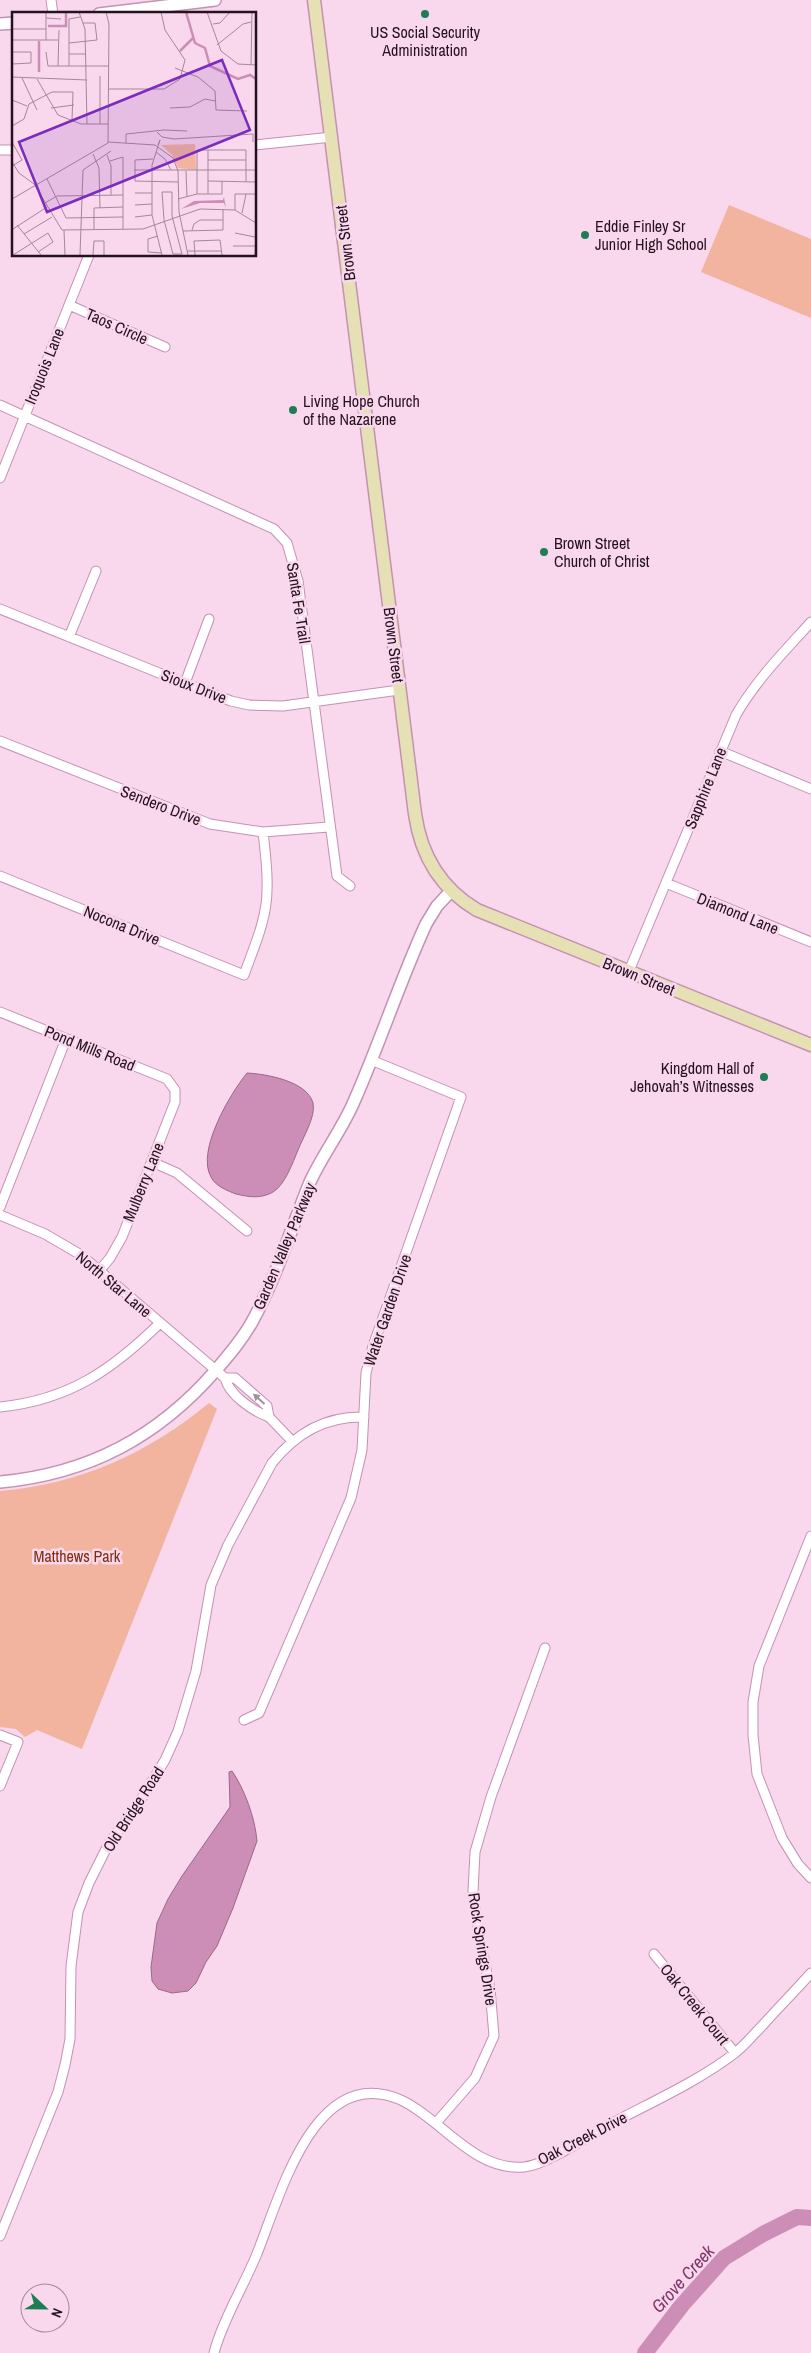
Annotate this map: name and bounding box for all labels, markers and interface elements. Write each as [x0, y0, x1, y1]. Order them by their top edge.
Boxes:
marker: US Social Security Administration [419, 8, 431, 20]
inset map [12, 12, 256, 256]
place label: US Social Security Administration [370, 21, 480, 61]
street label: Brown Street [329, 204, 361, 282]
place label: Eddie Finley Sr Junior High School [595, 215, 707, 255]
marker: Eddie Finley Sr Junior High School [579, 229, 591, 241]
street label: Taos Circle [82, 303, 152, 349]
street label: Iroquois Lane [19, 325, 69, 407]
place label: Living Hope Church of the Nazarene [303, 390, 420, 430]
marker: Living Hope Church of the Nazarene [287, 404, 299, 416]
place label: Brown Street Church of Christ [554, 532, 650, 572]
marker: Brown Street Church of Christ [538, 546, 550, 558]
street label: Santa Fe Trail [282, 561, 316, 645]
street label: Brown Street [378, 606, 410, 684]
street label: Sioux Drive [158, 663, 230, 709]
street label: Sapphire Lane [679, 744, 731, 832]
street label: Sendero Drive [118, 780, 204, 830]
street label: Diamond Lane [694, 887, 782, 939]
street label: Nocona Drive [81, 900, 163, 950]
street label: Brown Street [600, 952, 679, 1001]
street label: Pond Mills Road [41, 1020, 139, 1076]
place label: Kingdom Hall of Jehovah’s Witnesses [630, 1057, 754, 1097]
marker: Kingdom Hall of Jehovah’s Witnesses [758, 1071, 770, 1083]
street label: Mulberry Lane [117, 1139, 169, 1225]
street label: Garden Valley Parkway [247, 1179, 321, 1313]
street label: North Star Lane [71, 1246, 157, 1322]
street label: Water Garden Drive [358, 1251, 416, 1369]
one-way arrow [253, 1394, 265, 1405]
park label: Matthews Park [34, 1545, 121, 1567]
street label: Old Bridge Road [97, 1762, 169, 1856]
street label: Rock Springs Drive [463, 1891, 503, 2007]
street label: Oak Creek Court [655, 1959, 735, 2049]
street label: Oak Creek Drive [533, 2106, 631, 2170]
water label: Grove Creek [645, 2239, 720, 2318]
north arrow [20, 2283, 70, 2333]
text: N [47, 2306, 67, 2320]

